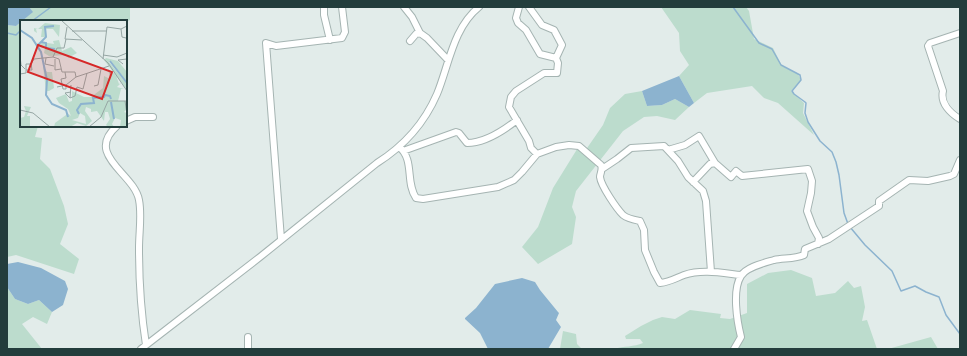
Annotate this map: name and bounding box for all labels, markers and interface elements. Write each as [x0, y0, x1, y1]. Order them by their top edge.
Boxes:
inset map [20, 20, 127, 127]

